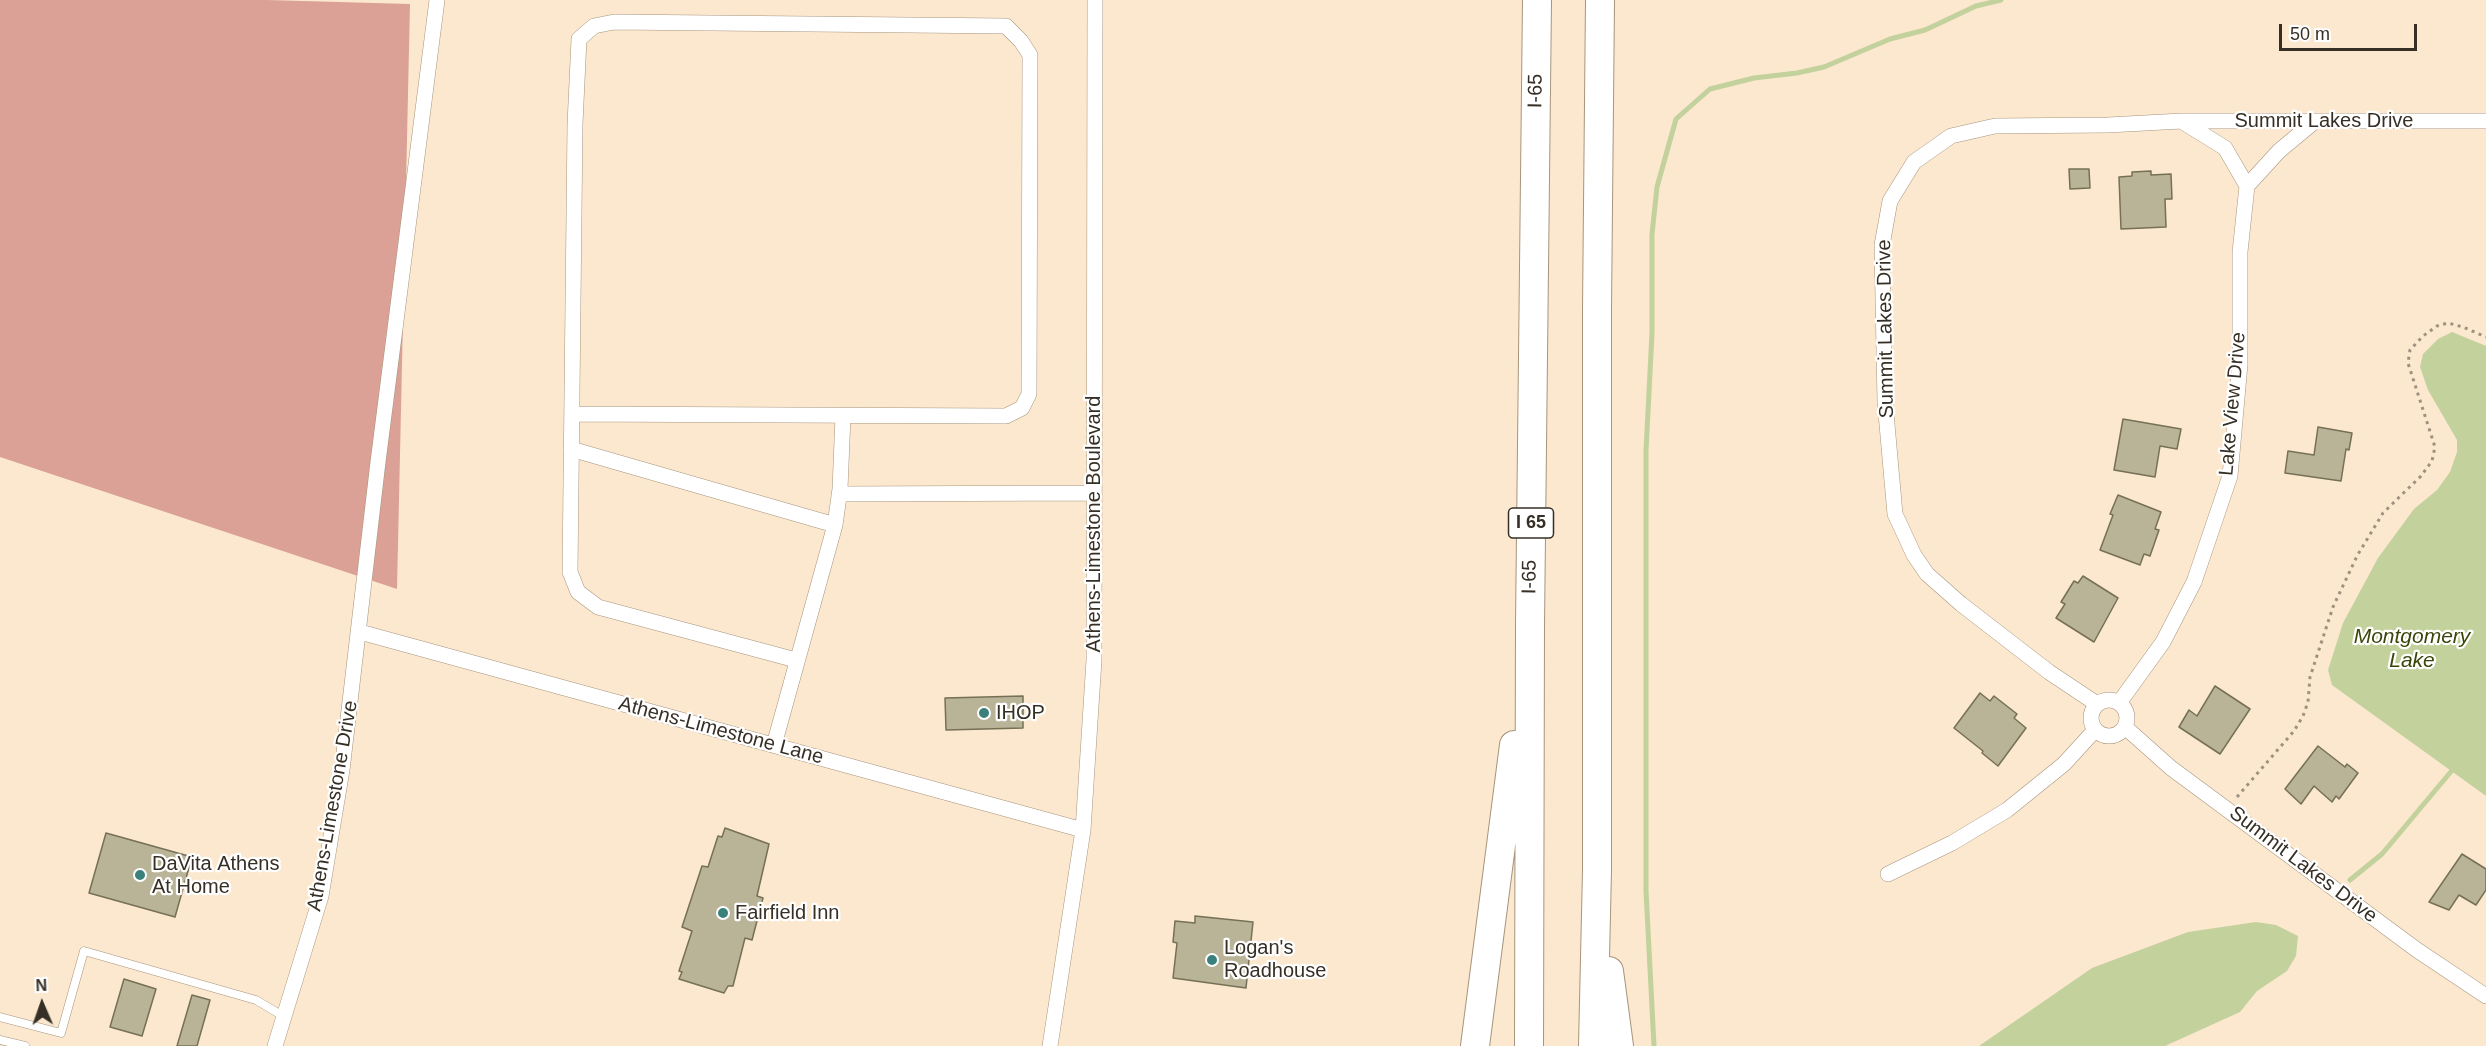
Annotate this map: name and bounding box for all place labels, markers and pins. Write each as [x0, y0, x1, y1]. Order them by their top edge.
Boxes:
place label: IHOP [996, 701, 1045, 725]
marker: IHOP [977, 706, 991, 720]
place label: DaVita Athens At Home [152, 852, 279, 899]
marker: DaVita Athens At Home [133, 868, 147, 882]
place label: Fairfield Inn [735, 901, 839, 925]
marker: Fairfield Inn [716, 906, 730, 920]
place label: Logan's Roadhouse [1224, 936, 1326, 983]
marker: Logan's Roadhouse [1205, 953, 1219, 967]

